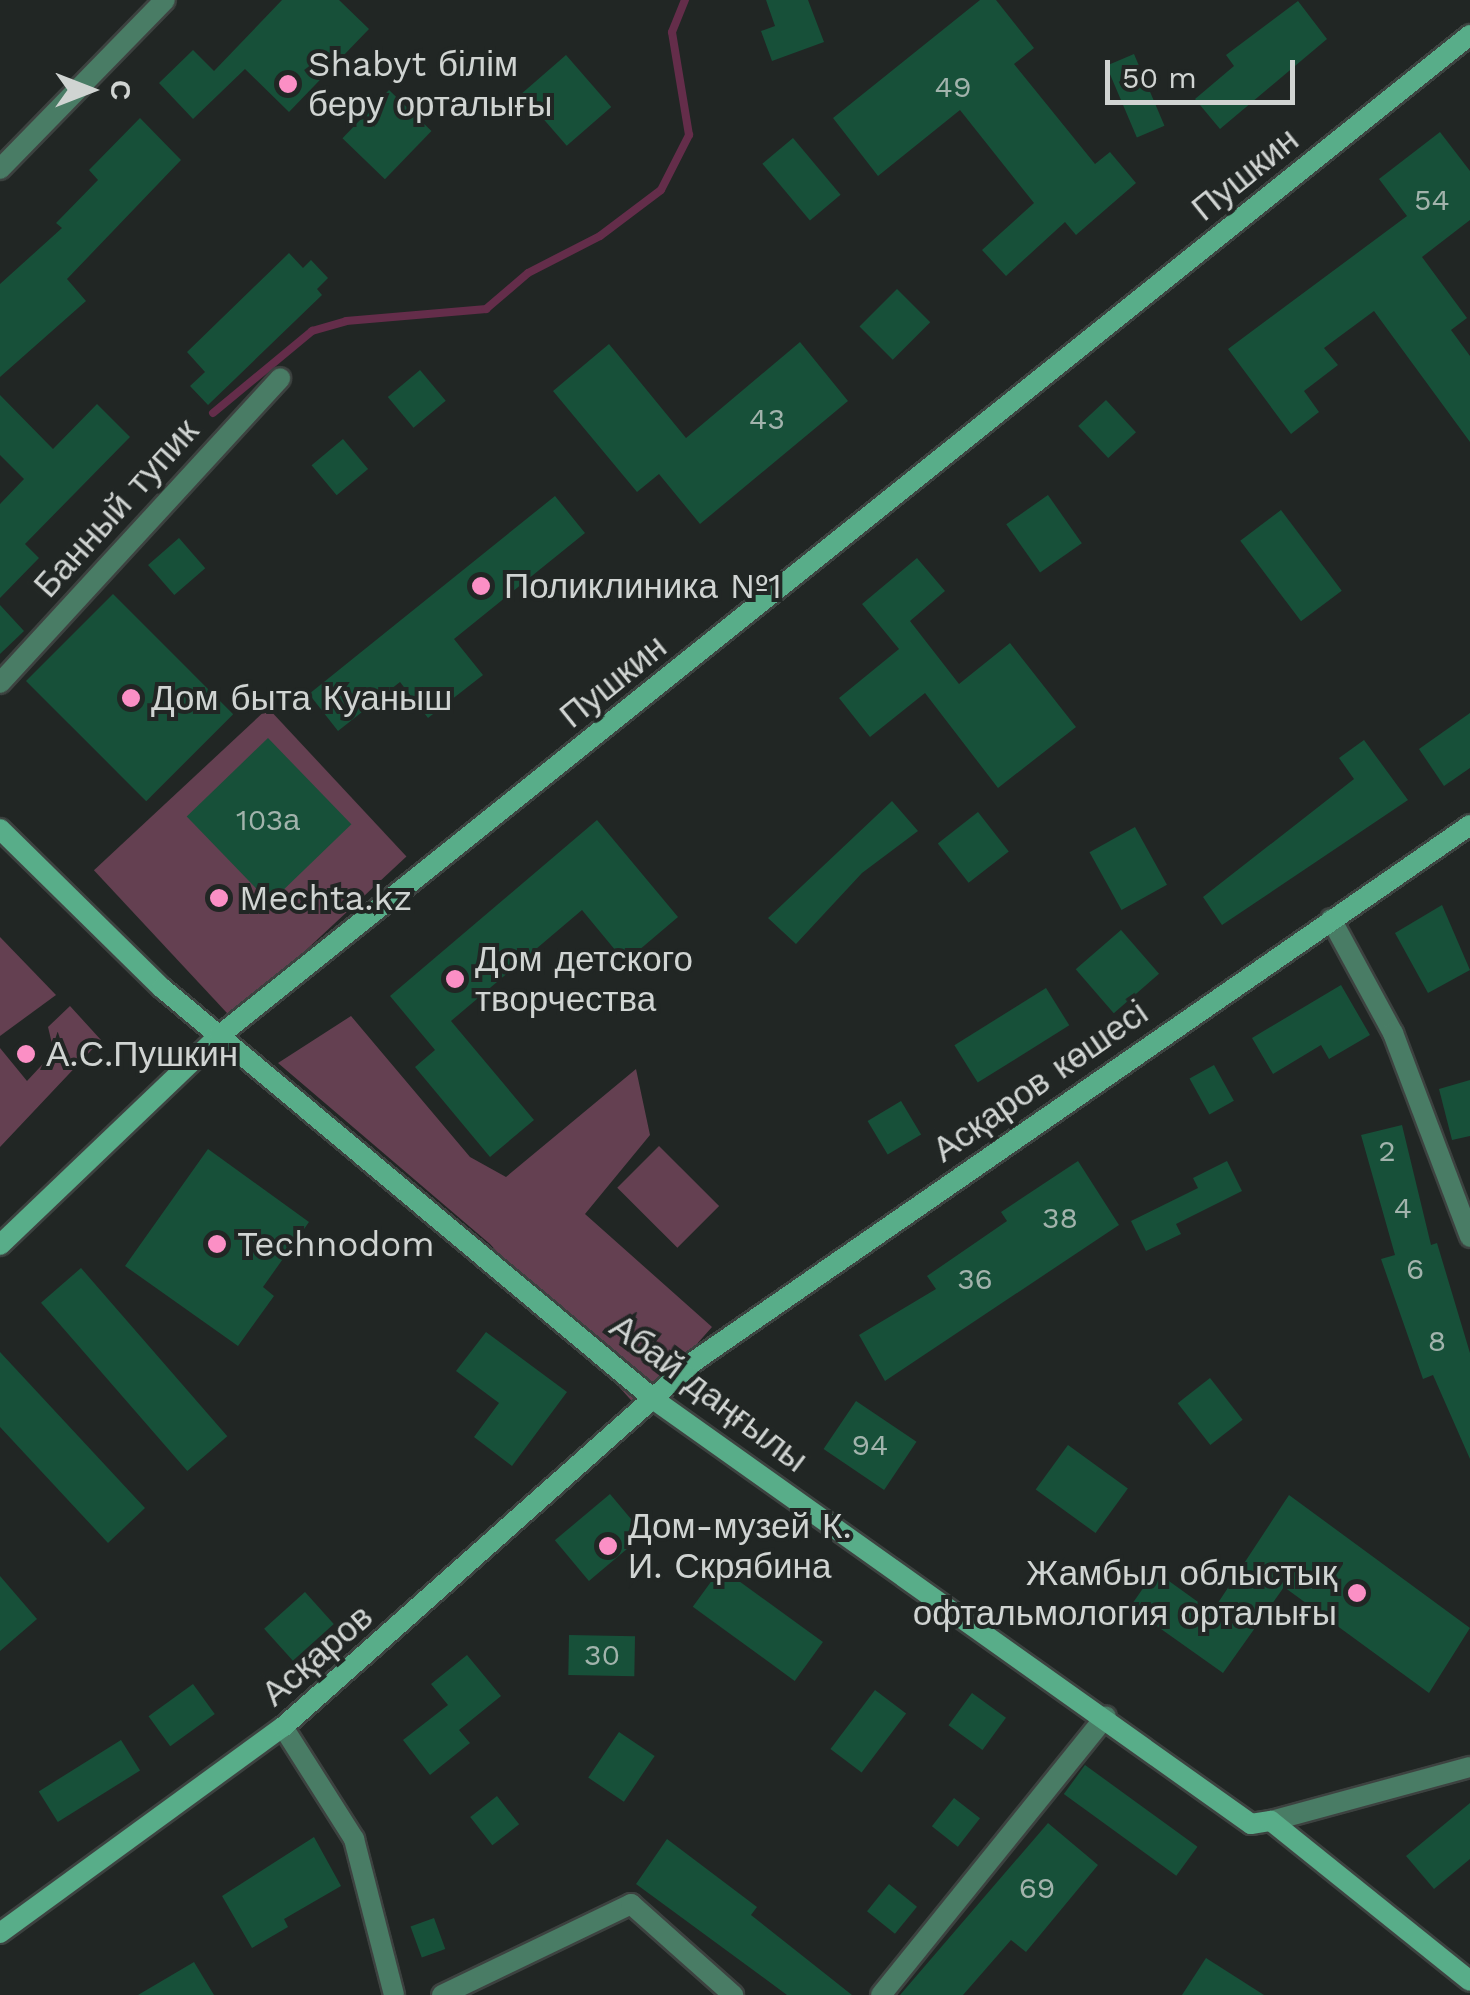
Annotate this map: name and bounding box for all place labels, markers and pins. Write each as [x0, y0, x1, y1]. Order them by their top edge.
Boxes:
place label: Shabyt білім беру орталығы [308, 43, 552, 125]
marker: Shabyt білім беру орталығы [277, 73, 299, 95]
place label: Поликлиника №1 [504, 565, 782, 607]
marker: Поликлиника №1 [468, 573, 494, 599]
place label: Дом быта Куаныш [151, 677, 452, 719]
marker: Дом быта Куаныш [120, 687, 142, 709]
place label: Mechta.kz [239, 877, 412, 919]
marker: Mechta.kz [208, 887, 230, 909]
place label: Дом детского творчества [475, 938, 693, 1020]
marker: Дом детского творчества [444, 968, 466, 990]
place label: А.С.Пушкин [46, 1033, 238, 1075]
marker: А.С.Пушкин [15, 1043, 37, 1065]
place label: Technodom [237, 1223, 435, 1265]
marker: Technodom [206, 1233, 228, 1255]
place label: Дом-музей К. И. Скрябина [628, 1505, 852, 1587]
marker: Дом-музей К. И. Скрябина [597, 1535, 619, 1557]
place label: Жамбыл облыстық офтальмология орталығы [913, 1552, 1337, 1634]
marker: Жамбыл облыстық офтальмология орталығы [1346, 1582, 1368, 1604]

